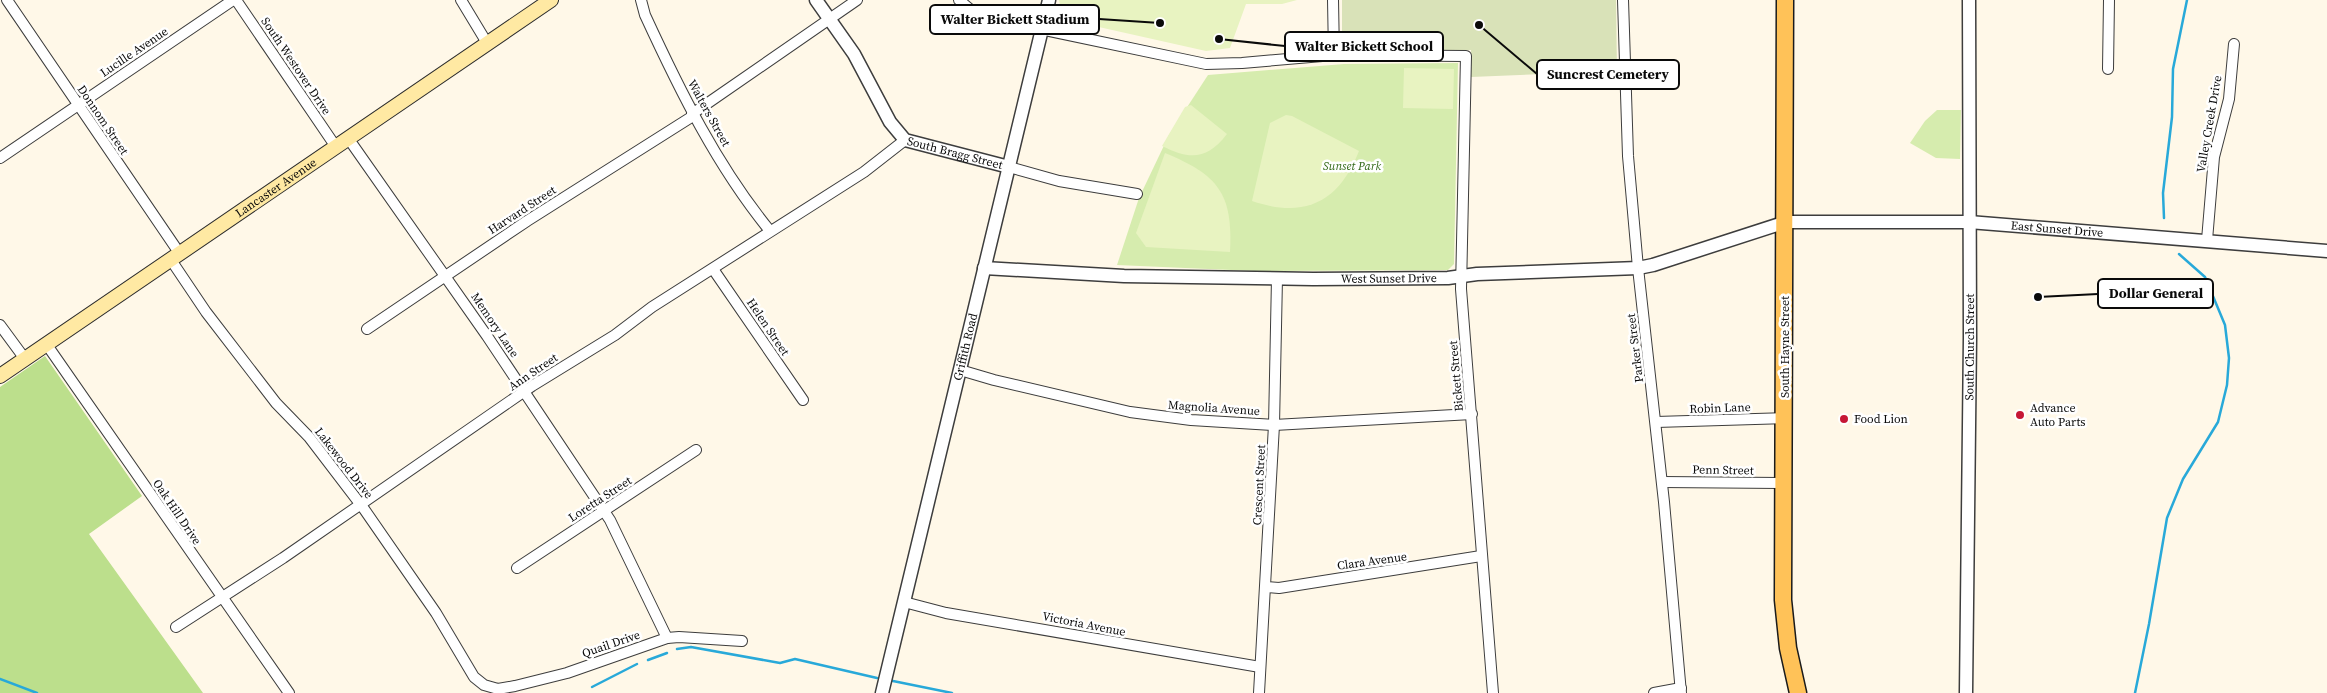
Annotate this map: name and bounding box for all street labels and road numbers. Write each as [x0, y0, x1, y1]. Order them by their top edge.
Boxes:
street label: South Westover Drive [257, 14, 335, 118]
street label: Lucille Avenue [97, 23, 171, 81]
street label: Valley Creek Drive [2193, 74, 2225, 174]
street label: Walters Street [684, 77, 734, 149]
street label: Donnom Street [74, 82, 132, 158]
street label: South Bragg Street [905, 133, 1005, 173]
street label: Lancaster Avenue [232, 154, 320, 221]
street label: Harvard Street [485, 182, 559, 238]
street label: East Sunset Drive [2010, 217, 2104, 241]
street label: West Sunset Drive [1341, 270, 1437, 287]
street label: Memory Lane [467, 290, 523, 360]
street label: South Church Street [1961, 293, 1978, 401]
street label: Helen Street [743, 295, 793, 359]
street label: South Hayne Street [1777, 296, 1793, 398]
street label: Griffith Road [950, 311, 981, 382]
street label: Parker Street [1623, 312, 1647, 383]
street label: Bickett Street [1445, 340, 1467, 412]
street label: Ann Street [505, 350, 561, 394]
street label: Magnolia Avenue [1168, 397, 1260, 419]
street label: Robin Lane [1689, 399, 1751, 417]
street label: Lakewood Drive [311, 424, 377, 502]
street label: Crescent Street [1249, 444, 1269, 526]
street label: Penn Street [1692, 461, 1754, 479]
street label: Loretta Street [565, 472, 635, 525]
street label: Oak Hill Drive [149, 476, 205, 548]
street label: Clara Avenue [1336, 548, 1408, 574]
street label: Victoria Avenue [1041, 608, 1127, 640]
street label: Quail Drive [580, 627, 642, 661]

